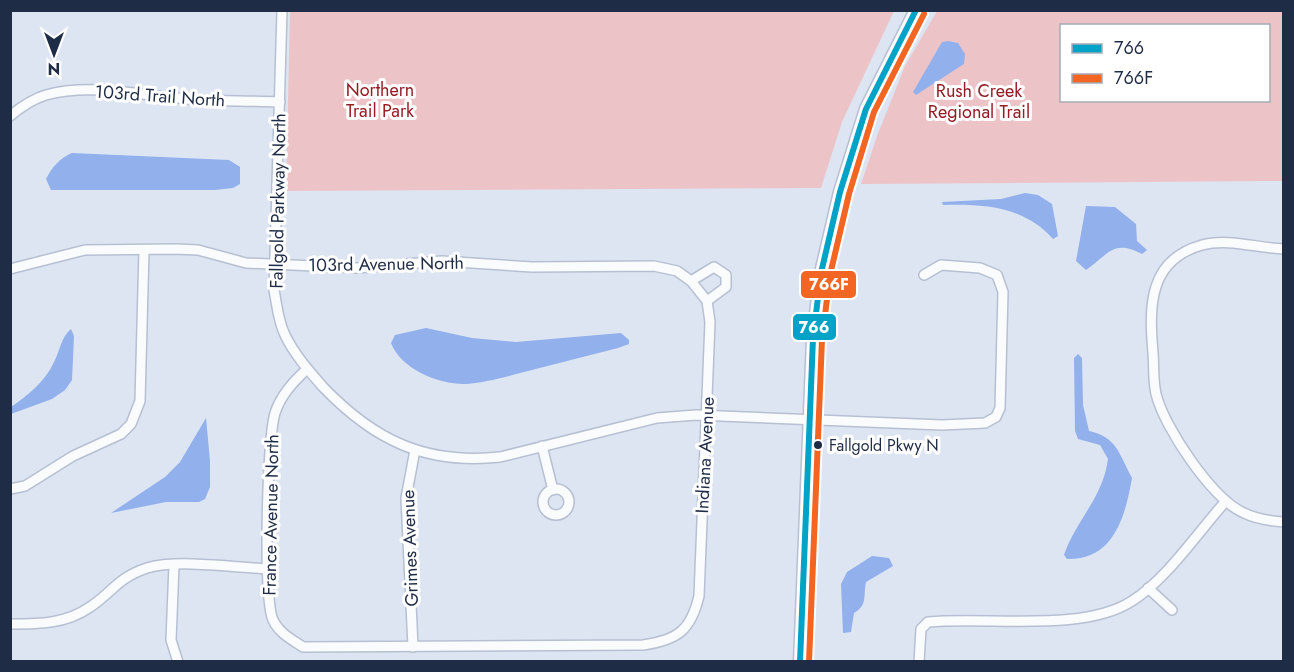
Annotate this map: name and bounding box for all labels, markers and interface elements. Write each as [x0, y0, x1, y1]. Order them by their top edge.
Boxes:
north arrow [24, 24, 84, 84]
legend [1060, 24, 1270, 102]
text: 766 [1114, 35, 1144, 61]
text: N [48, 57, 60, 80]
text: 766F [1114, 65, 1153, 91]
park label: Northern Trail Park [346, 77, 414, 124]
street label: 103rd Trail North [94, 78, 226, 114]
park label: Rush Creek Regional Trail [928, 78, 1030, 125]
street label: Fallgold Parkway North [263, 113, 293, 289]
street label: 103rd Avenue North [308, 250, 464, 278]
line badge: 766F [800, 270, 857, 299]
text: 766F [809, 273, 849, 296]
line badge: 766 [792, 313, 837, 341]
text: 766 [798, 316, 830, 339]
street label: Indiana Avenue [689, 396, 721, 514]
street label: France Avenue North [257, 434, 285, 596]
place label: Fallgold Pkwy N [829, 434, 939, 457]
marker: Fallgold Pkwy N [812, 439, 824, 451]
street label: Grimes Avenue [395, 489, 425, 607]

